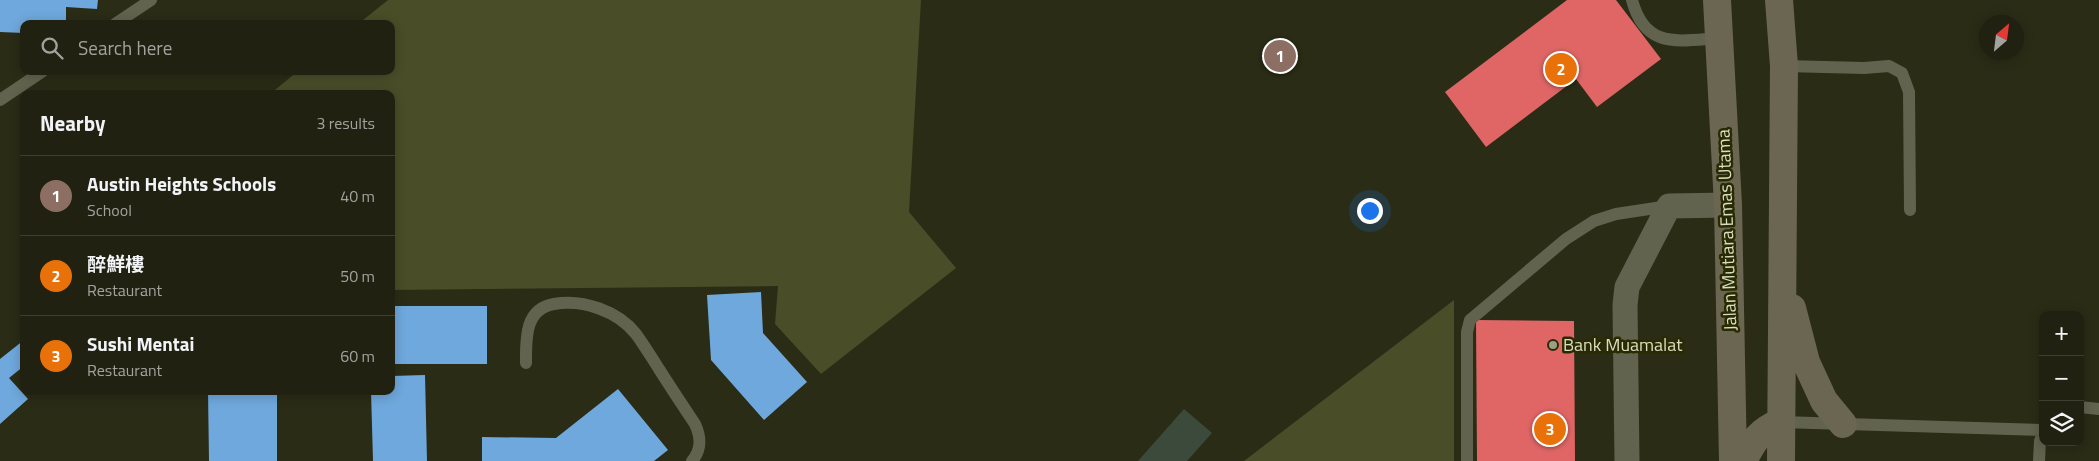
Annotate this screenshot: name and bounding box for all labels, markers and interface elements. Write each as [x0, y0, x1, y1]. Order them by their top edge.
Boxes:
north arrow [1979, 15, 2024, 60]
search box [20, 20, 395, 75]
text: Search here [78, 33, 172, 62]
icon: search [38, 34, 66, 62]
pin: 1 [1264, 37, 1296, 75]
pin: 2 [1545, 50, 1577, 88]
text: Nearby [40, 107, 105, 139]
text: 3 results [316, 111, 375, 135]
street label: Jalan Mutiara Emas Utama [1709, 129, 1744, 331]
text: Austin Heights Schools [87, 169, 276, 198]
text: 1 [52, 184, 60, 208]
text: 40 m [340, 184, 375, 208]
text: School [87, 198, 132, 222]
your location [1357, 198, 1383, 224]
text: 醉鮮樓 [87, 249, 144, 278]
text: 2 [52, 264, 60, 288]
text: 50 m [340, 264, 375, 288]
text: Restaurant [87, 278, 162, 302]
map controls [2039, 311, 2084, 446]
button: + [2039, 311, 2084, 356]
text: Sushi Mentai [87, 329, 194, 358]
place label: Bank Muamalat [1563, 331, 1683, 358]
marker: Bank Muamalat [1547, 339, 1559, 351]
text: 3 [52, 344, 60, 368]
text: 60 m [340, 344, 375, 368]
button: − [2039, 356, 2084, 401]
text: Restaurant [87, 358, 162, 382]
button: layers [2039, 401, 2084, 446]
pin: 3 [1534, 410, 1566, 448]

